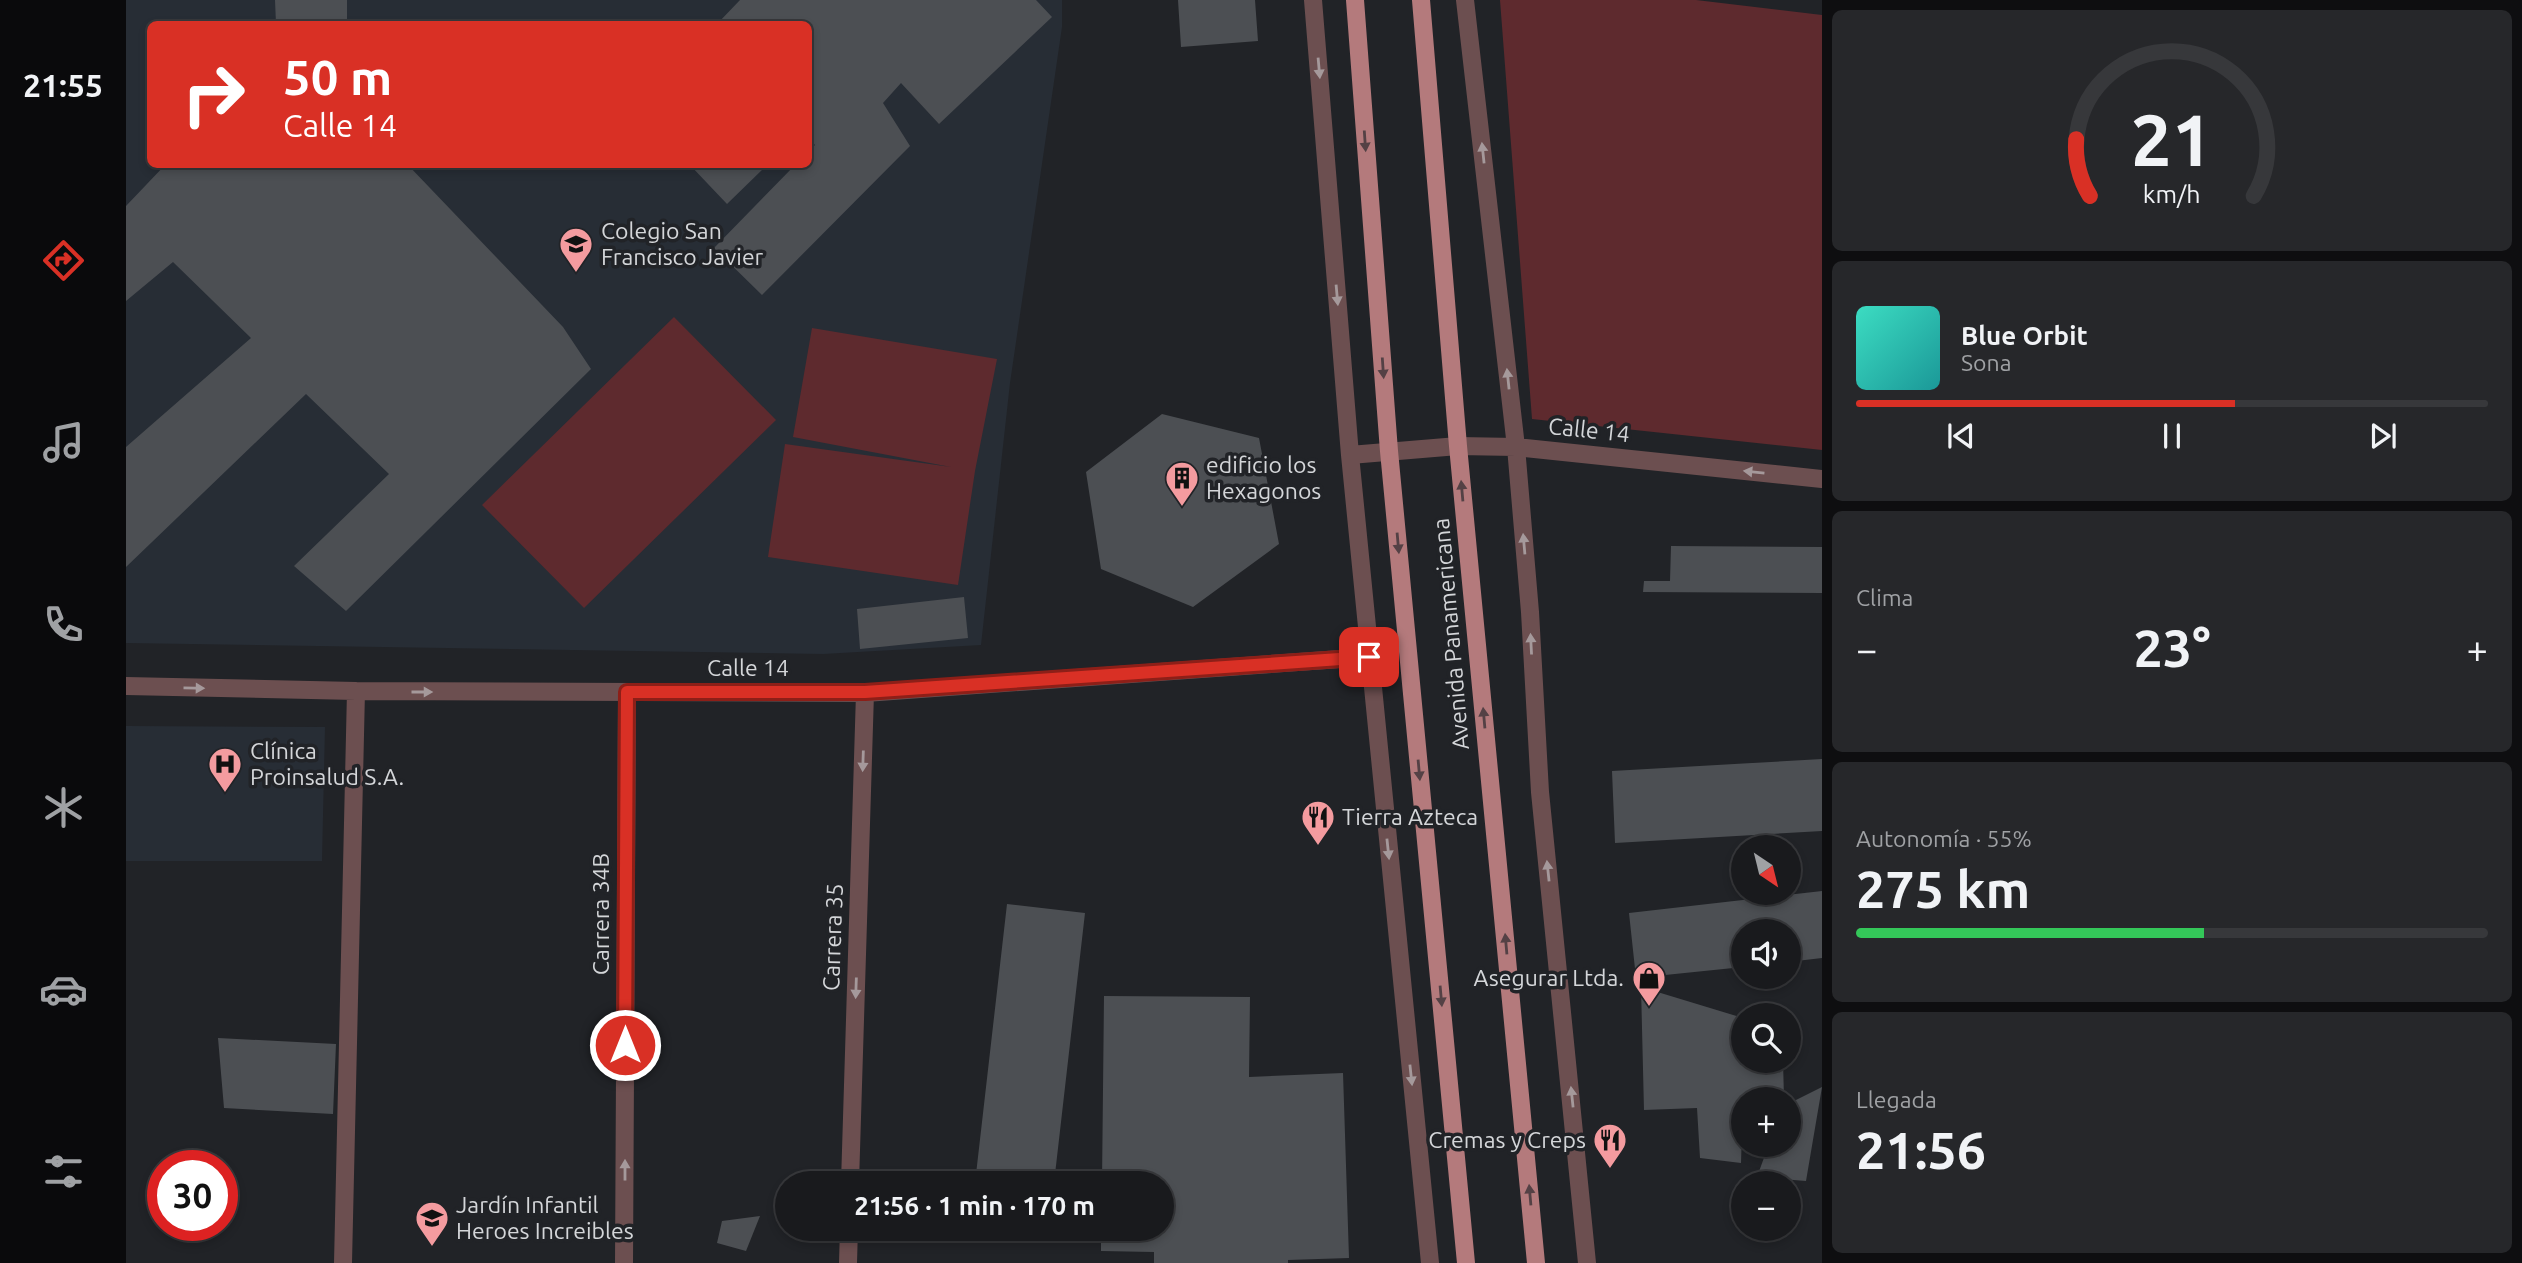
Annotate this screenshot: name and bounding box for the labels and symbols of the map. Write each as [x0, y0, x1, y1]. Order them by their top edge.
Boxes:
one-way arrow [1314, 57, 1325, 79]
one-way arrow [1360, 131, 1371, 153]
one-way arrow [1477, 142, 1488, 164]
place label: Colegio San Francisco Javier [601, 218, 764, 269]
school or university icon: Colegio San Francisco Javier [557, 225, 595, 274]
one-way arrow [1332, 284, 1343, 306]
one-way arrow [1378, 357, 1389, 379]
one-way arrow [1502, 368, 1513, 390]
street label: Calle 14 [1547, 413, 1631, 446]
place label: edificio los Hexagonos [1206, 452, 1321, 503]
building icon: edificio los Hexagonos [1163, 459, 1201, 508]
one-way arrow [1743, 466, 1765, 477]
one-way arrow [1457, 480, 1468, 502]
street label: Avenida Panamericana [1428, 517, 1473, 751]
one-way arrow [1393, 532, 1404, 554]
one-way arrow [1518, 533, 1529, 555]
pin [1339, 627, 1399, 687]
one-way arrow [1526, 633, 1537, 655]
street label: Calle 14 [707, 655, 789, 680]
one-way arrow [183, 682, 205, 693]
one-way arrow [411, 686, 433, 698]
one-way arrow [1478, 707, 1489, 729]
place label: Clínica Proinsalud S.A. [250, 738, 404, 789]
hospital icon: Clínica Proinsalud S.A. [206, 745, 244, 794]
one-way arrow [858, 750, 869, 772]
one-way arrow [1414, 759, 1425, 781]
restaurant icon: Tierra Azteca [1299, 798, 1337, 847]
place label: Tierra Azteca [1342, 804, 1478, 829]
north arrow [1731, 835, 1801, 905]
one-way arrow [1383, 838, 1394, 860]
street label: Carrera 34B [588, 853, 613, 975]
one-way arrow [1542, 860, 1553, 882]
street label: Carrera 35 [818, 883, 847, 991]
one-way arrow [1500, 933, 1511, 955]
shop icon: Asegurar Ltda. [1630, 959, 1668, 1008]
place label: Asegurar Ltda. [1474, 965, 1624, 990]
one-way arrow [851, 977, 862, 999]
one-way arrow [1435, 985, 1446, 1007]
position arrow [588, 1008, 662, 1082]
one-way arrow [1406, 1064, 1417, 1086]
one-way arrow [1566, 1086, 1577, 1108]
restaurant icon: Cremas y Creps [1591, 1121, 1629, 1170]
place label: Cremas y Creps [1428, 1127, 1586, 1152]
speed limit sign: 30 [147, 1150, 238, 1241]
one-way arrow [619, 1159, 631, 1181]
one-way arrow [1524, 1184, 1535, 1206]
place label: Jardín Infantil Heroes Increibles [456, 1192, 634, 1243]
school or university icon: Jardín Infantil Heroes Increibles [413, 1199, 451, 1248]

